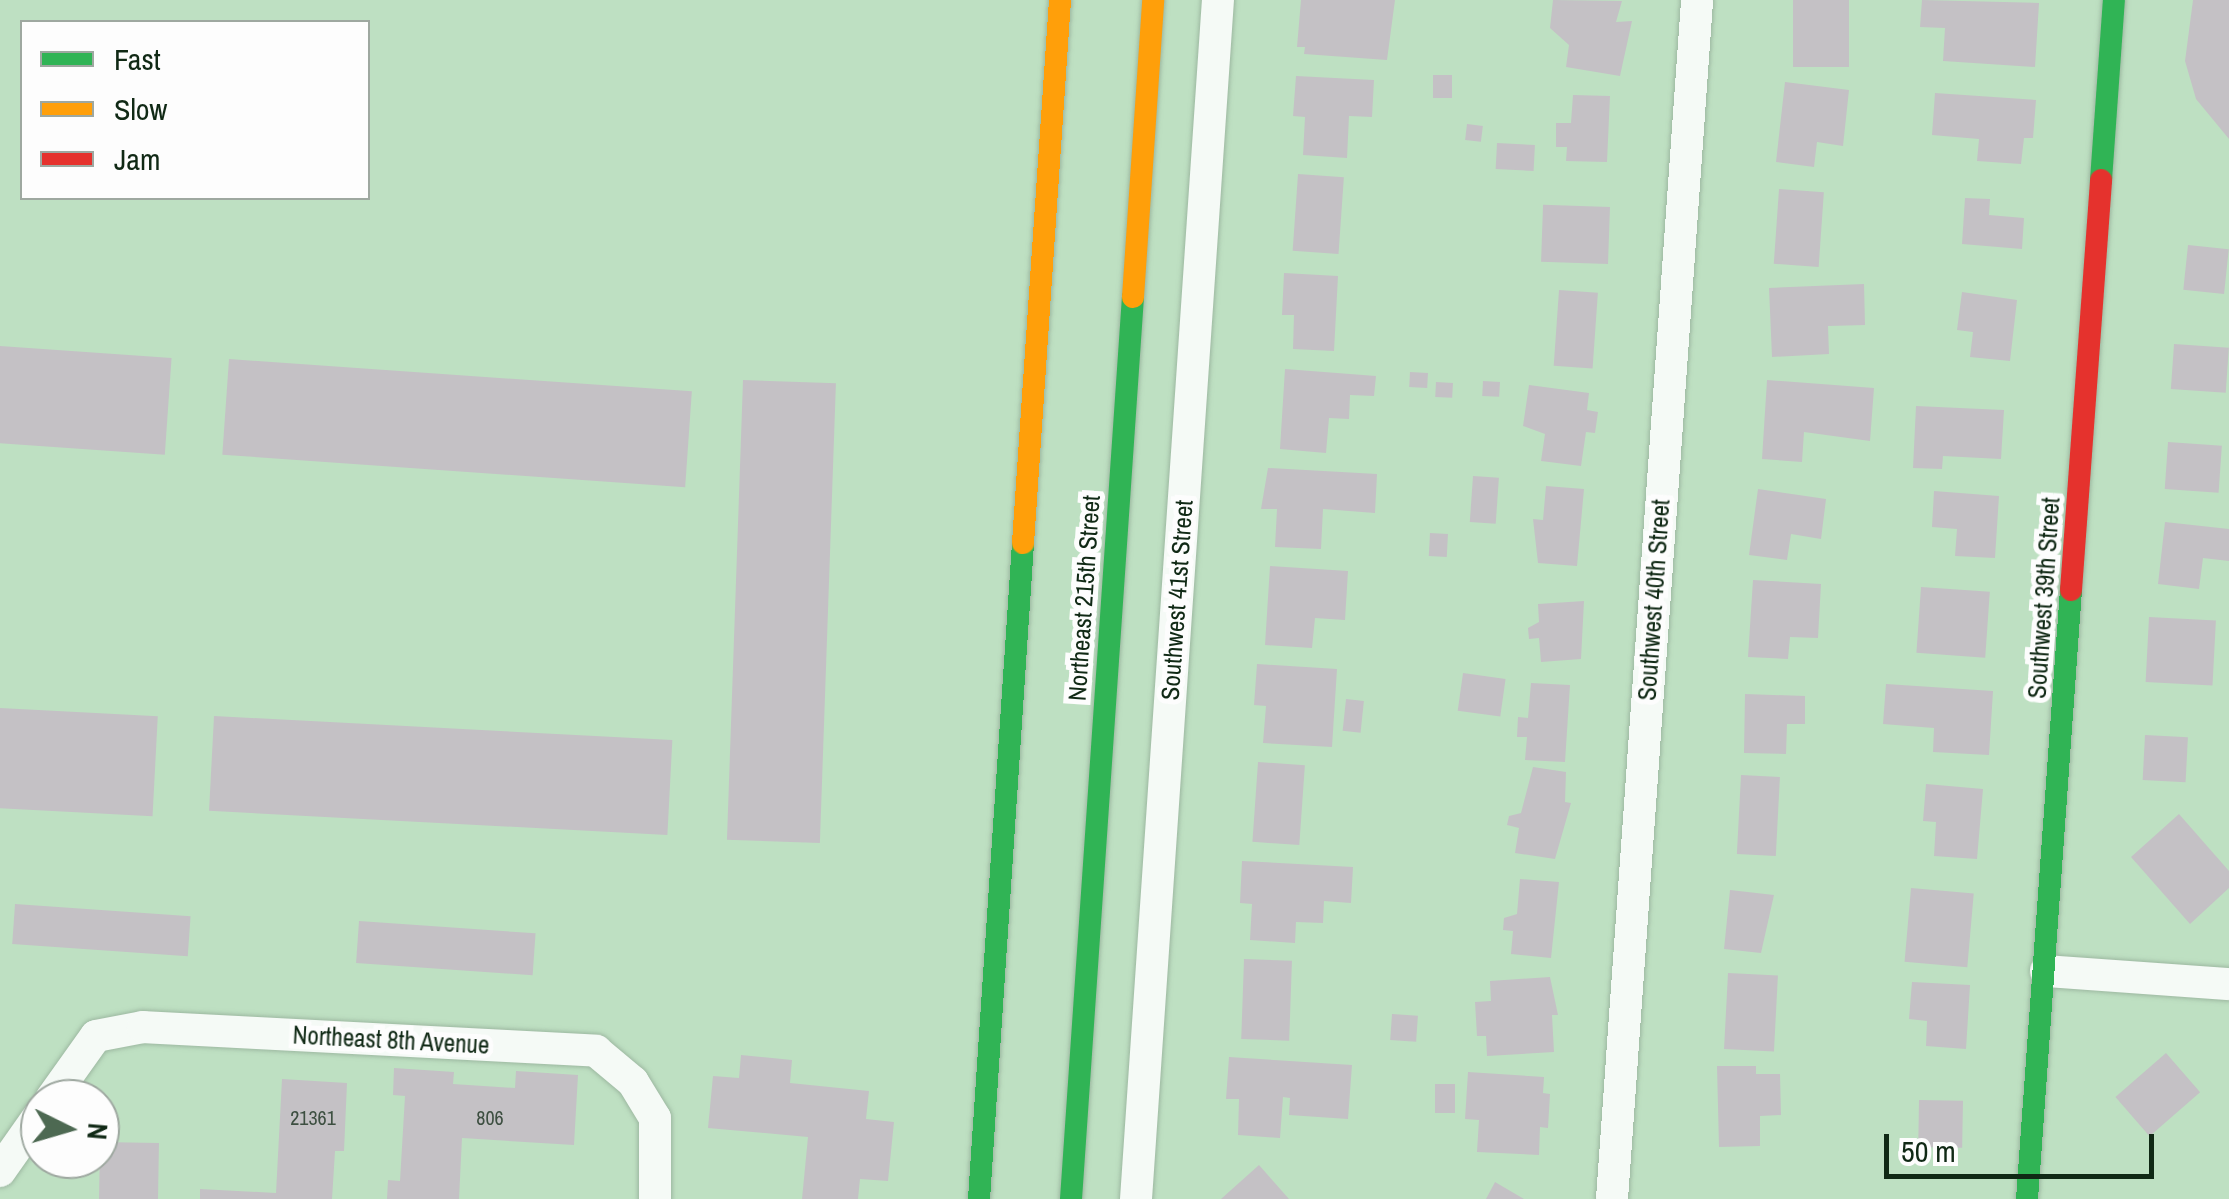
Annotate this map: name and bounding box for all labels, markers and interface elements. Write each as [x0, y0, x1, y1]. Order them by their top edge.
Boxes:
legend [20, 20, 370, 200]
text: Fast [114, 39, 161, 79]
text: Slow [114, 89, 167, 129]
text: Jam [114, 139, 160, 179]
street label: Northeast 215th Street [1062, 494, 1106, 702]
street label: Southwest 39th Street [2022, 496, 2066, 700]
street label: Southwest 40th Street [1632, 498, 1676, 702]
street label: Southwest 41st Street [1155, 499, 1199, 701]
street label: Northeast 8th Avenue [291, 1020, 491, 1060]
north arrow [20, 1079, 120, 1179]
house number: 21361 [290, 1105, 336, 1129]
house number: 806 [476, 1105, 504, 1129]
scale bar [1889, 1114, 2159, 1176]
text: N [78, 1122, 118, 1141]
text: 50 m [1901, 1131, 1956, 1171]

